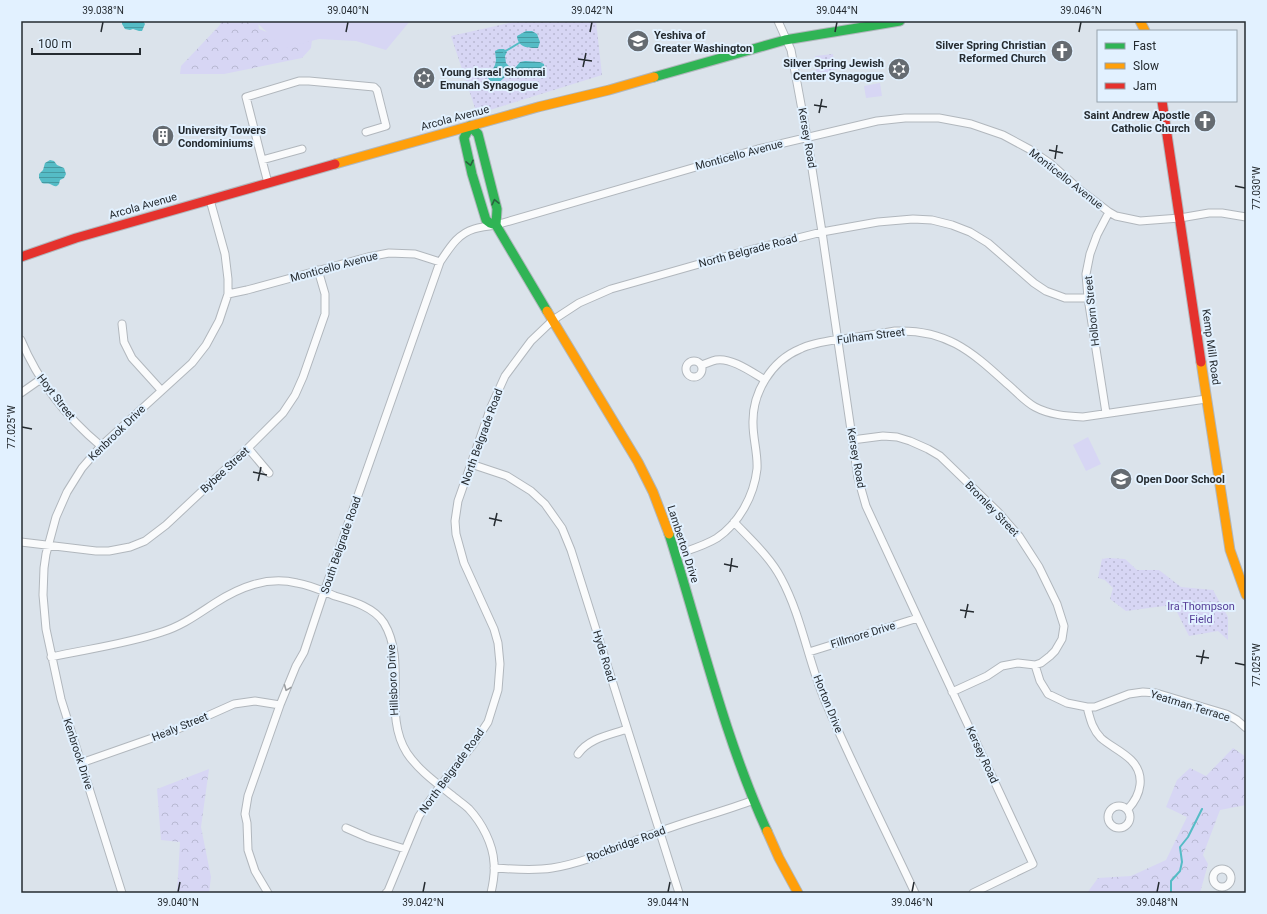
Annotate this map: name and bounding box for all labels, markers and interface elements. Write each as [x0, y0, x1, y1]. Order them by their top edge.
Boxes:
text: 39.038°N [82, 5, 124, 16]
text: 39.040°N [327, 5, 369, 16]
text: 39.042°N [571, 5, 613, 16]
text: 39.044°N [816, 5, 858, 16]
text: 39.046°N [1060, 5, 1102, 16]
school or university icon: Yeshiva of Greater Washington [625, 28, 651, 54]
place label: Yeshiva of Greater Washington [654, 29, 752, 55]
scale bar [32, 30, 140, 56]
legend [1097, 30, 1237, 102]
text: 100 m [38, 37, 72, 51]
church icon: Silver Spring Christian Reformed Church [1049, 38, 1075, 64]
place label: Silver Spring Christian Reformed Church [935, 39, 1046, 65]
text: Fast [1133, 39, 1156, 53]
synagogue icon: Silver Spring Jewish Center Synagogue [886, 56, 912, 82]
place label: Silver Spring Jewish Center Synagogue [783, 57, 884, 83]
text: Slow [1133, 59, 1159, 73]
synagogue icon: Young Israel Shomrai Emunah Synagogue [411, 65, 437, 91]
place label: Young Israel Shomrai Emunah Synagogue [440, 66, 546, 92]
text: Jam [1133, 79, 1157, 93]
street label: Arcola Avenue [419, 103, 491, 133]
street label: Kersey Road [795, 107, 819, 169]
church icon: Saint Andrew Apostle Catholic Church [1192, 108, 1218, 134]
place label: Saint Andrew Apostle Catholic Church [1084, 109, 1190, 135]
building icon: University Towers Condominiums [150, 123, 176, 149]
place label: University Towers Condominiums [178, 124, 266, 150]
street label: Monticello Avenue [694, 137, 784, 173]
street label: Monticello Avenue [1026, 146, 1106, 212]
one-way arrow [465, 160, 473, 167]
text: 77.030°W [1251, 166, 1262, 210]
street label: Arcola Avenue [107, 190, 179, 222]
one-way arrow [492, 199, 500, 205]
street label: North Belgrade Road [697, 232, 799, 270]
street label: Monticello Avenue [289, 249, 379, 285]
street label: Holborn Street [1082, 275, 1102, 347]
street label: Kemp Mill Road [1199, 308, 1223, 386]
street label: Fulham Street [836, 325, 906, 347]
street label: Hoyt Street [34, 371, 78, 423]
street label: North Belgrade Road [459, 387, 505, 487]
street label: Kenbrook Drive [86, 402, 148, 463]
text: 77.025°W [6, 405, 17, 449]
street label: Kersey Road [844, 427, 868, 489]
street label: Bybee Street [198, 444, 252, 496]
school or university icon: Open Door School [1108, 466, 1134, 492]
place label: Open Door School [1136, 473, 1225, 486]
street label: Bromley Street [962, 479, 1022, 540]
street label: South Belgrade Road [318, 495, 364, 595]
street label: Lamberton Drive [664, 504, 702, 585]
park label: Ira Thompson Field [1167, 600, 1235, 626]
street label: Fillmore Drive [829, 619, 897, 651]
street label: Hyde Road [590, 629, 618, 683]
text: 77.025°W [1251, 643, 1262, 687]
street label: Hillsboro Drive [385, 644, 401, 716]
street label: Horton Drive [810, 673, 846, 735]
one-way arrow [284, 684, 292, 691]
street label: Yeatman Terrace [1149, 688, 1232, 724]
street label: Healy Street [150, 710, 210, 744]
street label: Kenbrook Drive [60, 717, 96, 791]
street label: Kersey Road [963, 725, 1001, 785]
street label: North Belgrade Road [417, 726, 487, 816]
street label: Rockbridge Road [585, 824, 667, 864]
text: 39.040°N [157, 897, 199, 908]
text: 39.042°N [402, 897, 444, 908]
text: 39.044°N [647, 897, 689, 908]
text: 39.046°N [891, 897, 933, 908]
text: 39.048°N [1136, 897, 1178, 908]

